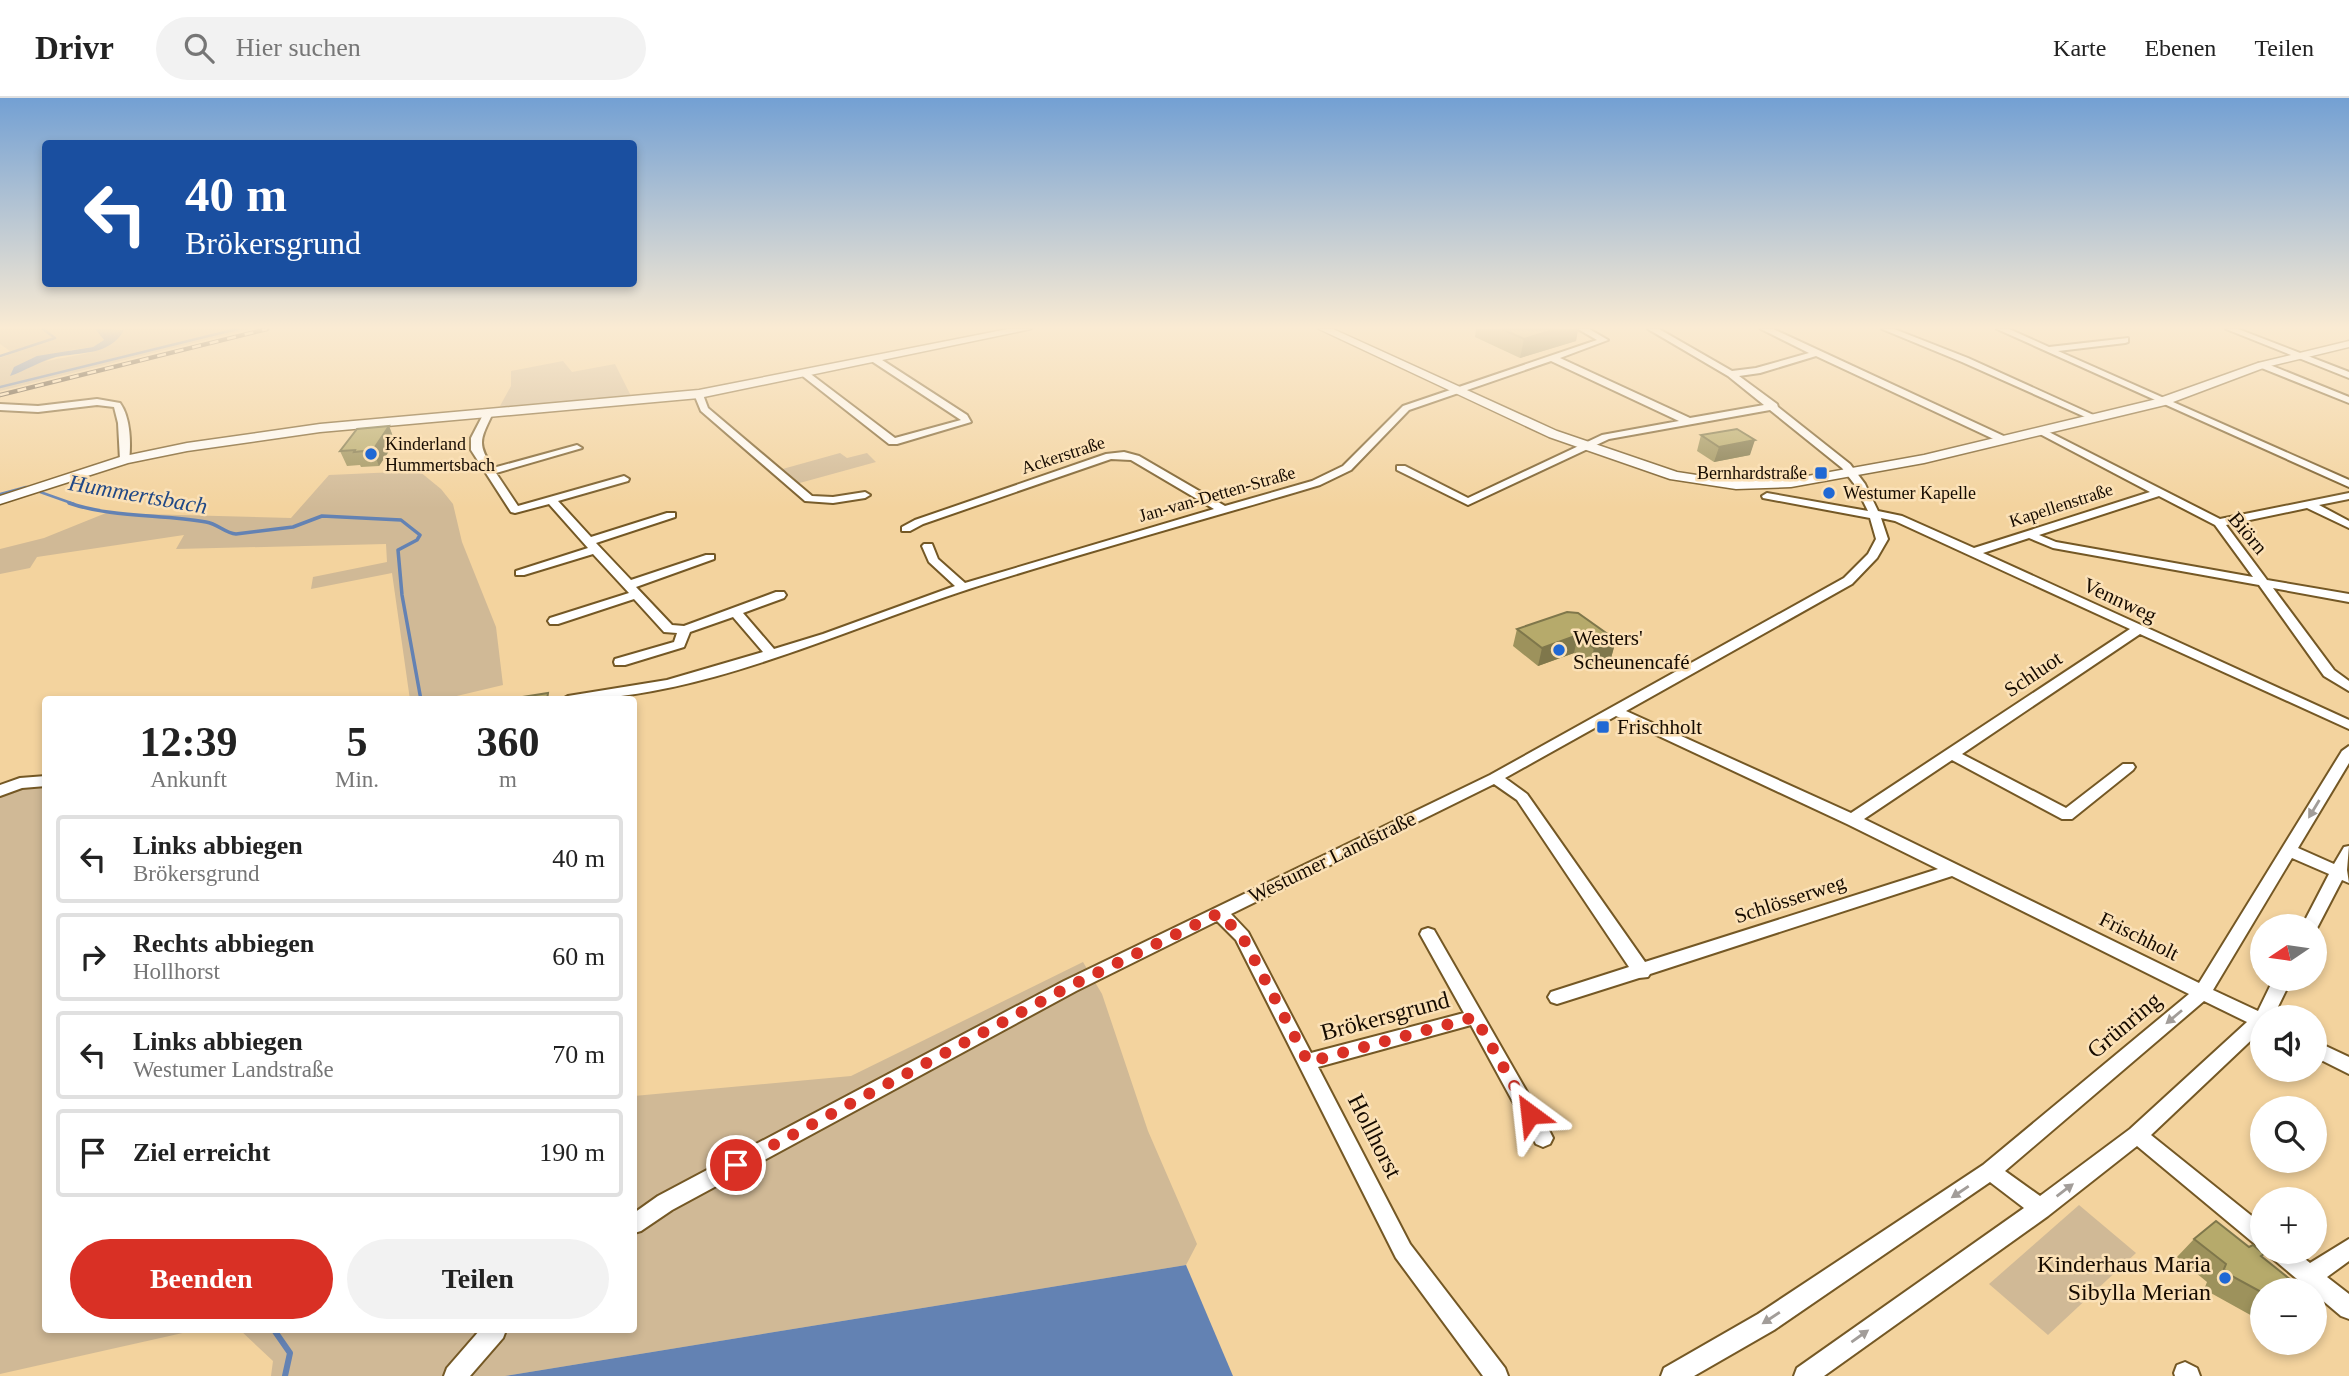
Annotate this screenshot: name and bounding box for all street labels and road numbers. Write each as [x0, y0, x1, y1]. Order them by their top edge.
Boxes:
street label: Ackerstraße [1019, 432, 1107, 478]
street label: Jan-van-Detten-Straße [1136, 462, 1298, 526]
street label: Kapellenstraße [2007, 479, 2115, 531]
street label: Biörn [2223, 507, 2273, 559]
street label: Vennweg [2080, 573, 2161, 628]
street label: Schluot [2000, 646, 2066, 702]
street label: Westumer Landstraße [1244, 806, 1420, 908]
street label: Schlösserweg [1731, 870, 1849, 928]
street label: Frischholt [2095, 907, 2183, 966]
street label: Brökersgrund [1318, 986, 1452, 1046]
street label: Grünring [2082, 987, 2166, 1063]
street label: Hollhorst [1343, 1090, 1407, 1183]

